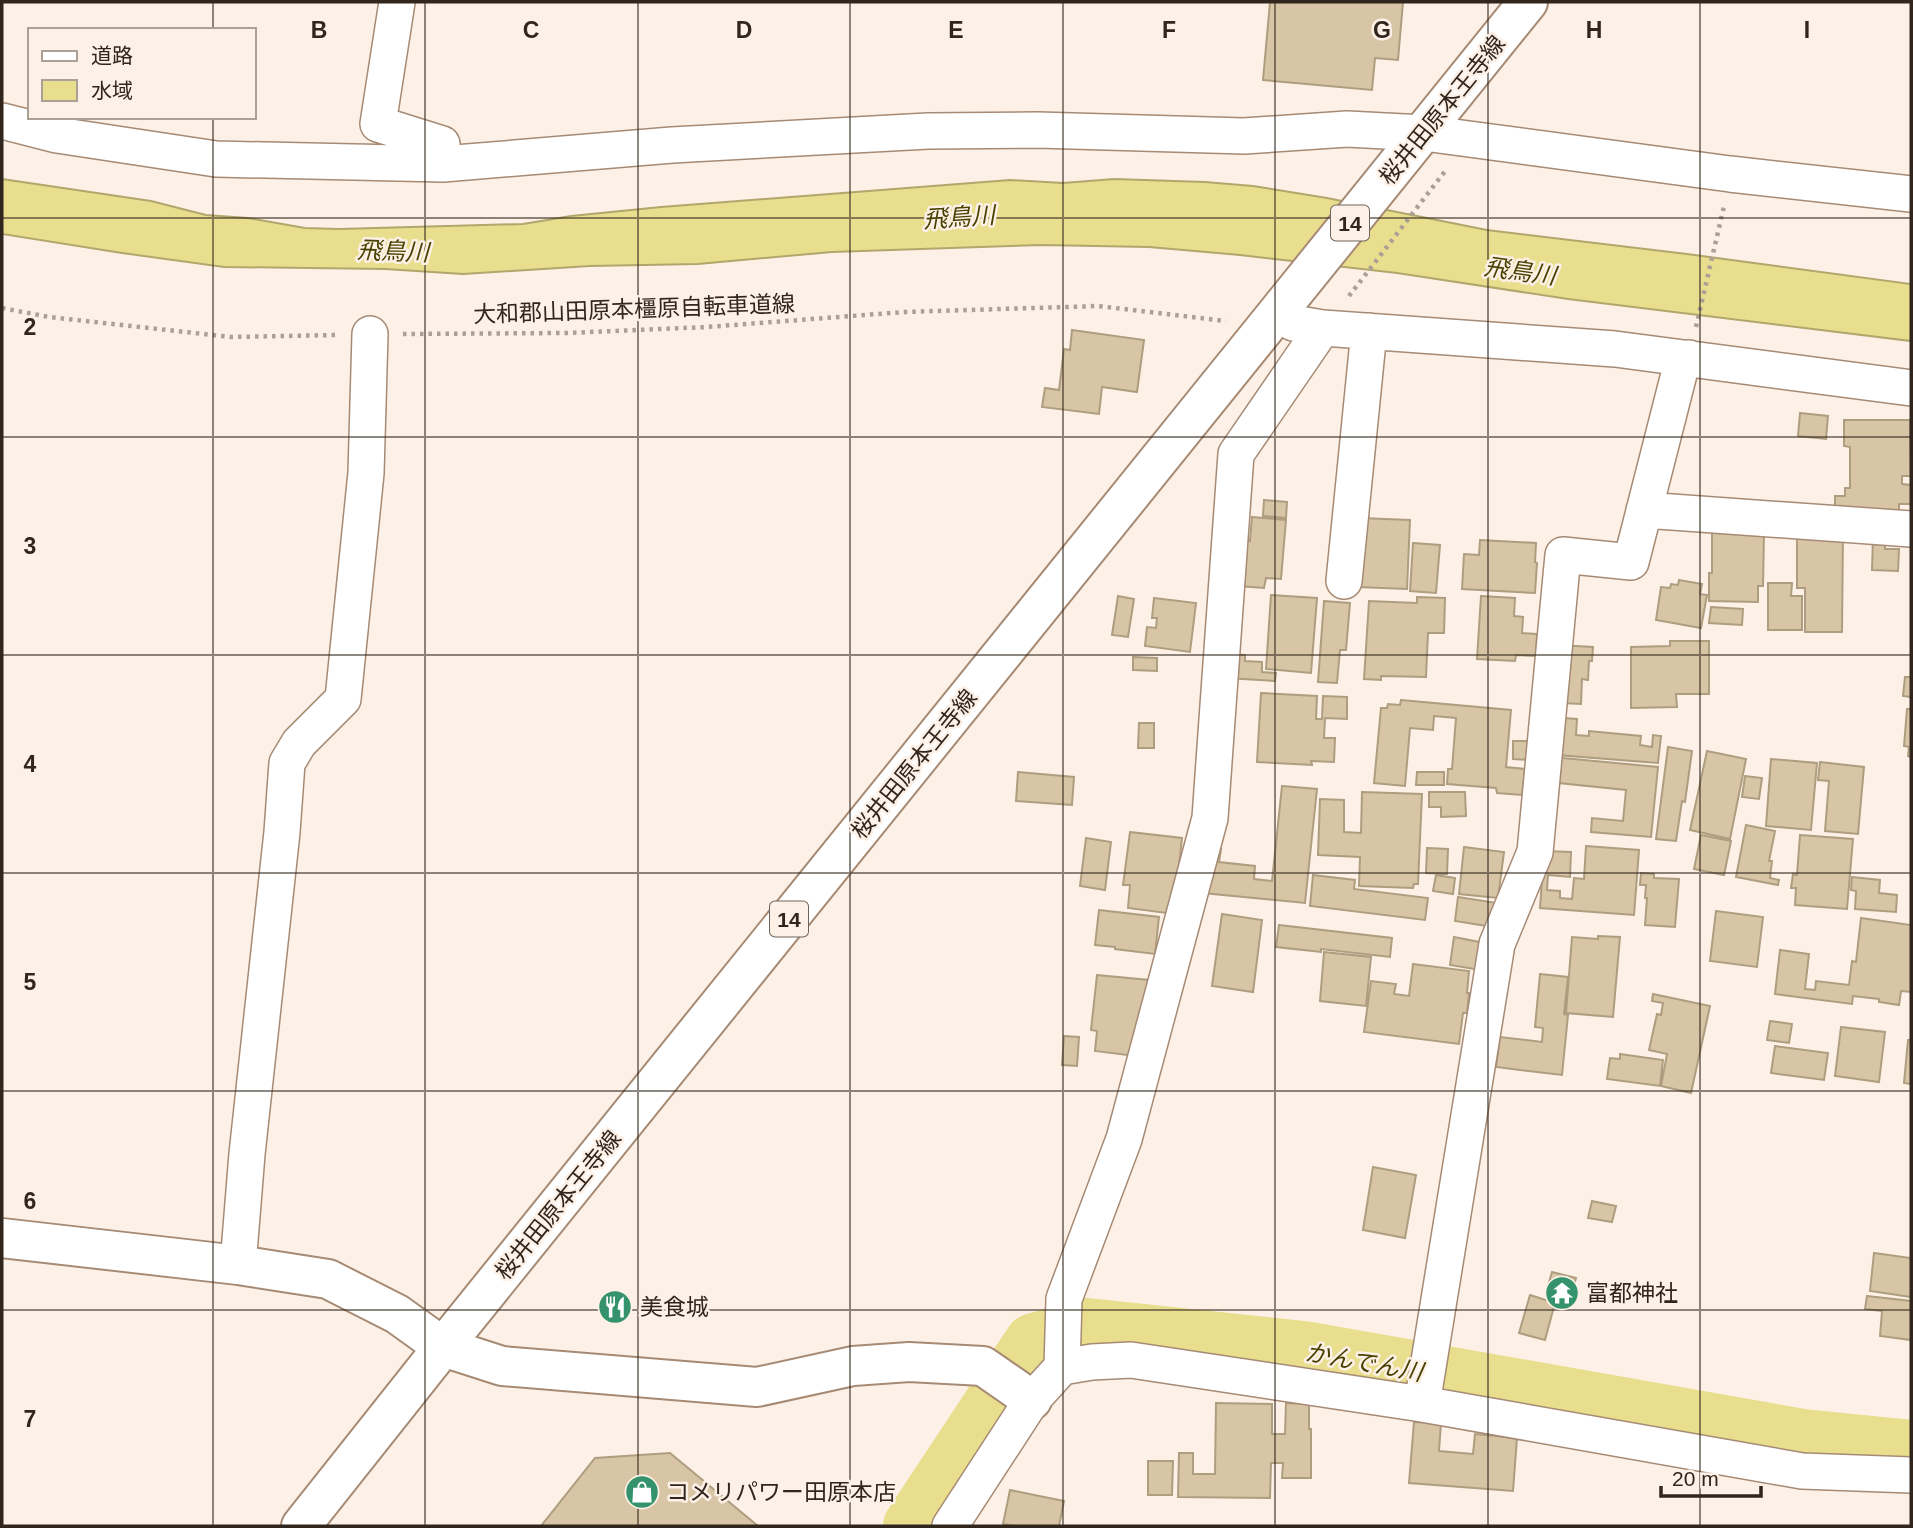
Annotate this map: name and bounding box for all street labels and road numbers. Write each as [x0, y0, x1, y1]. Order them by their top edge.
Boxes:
street label: 桜井田原本王寺線 [1374, 30, 1510, 190]
road number: 14 [1331, 206, 1369, 241]
street label: 大和郡山田原本橿原自転車道線 [473, 290, 795, 328]
street label: 桜井田原本王寺線 [846, 684, 982, 844]
road number: 14 [770, 902, 808, 936]
street label: 桜井田原本王寺線 [490, 1125, 626, 1285]

